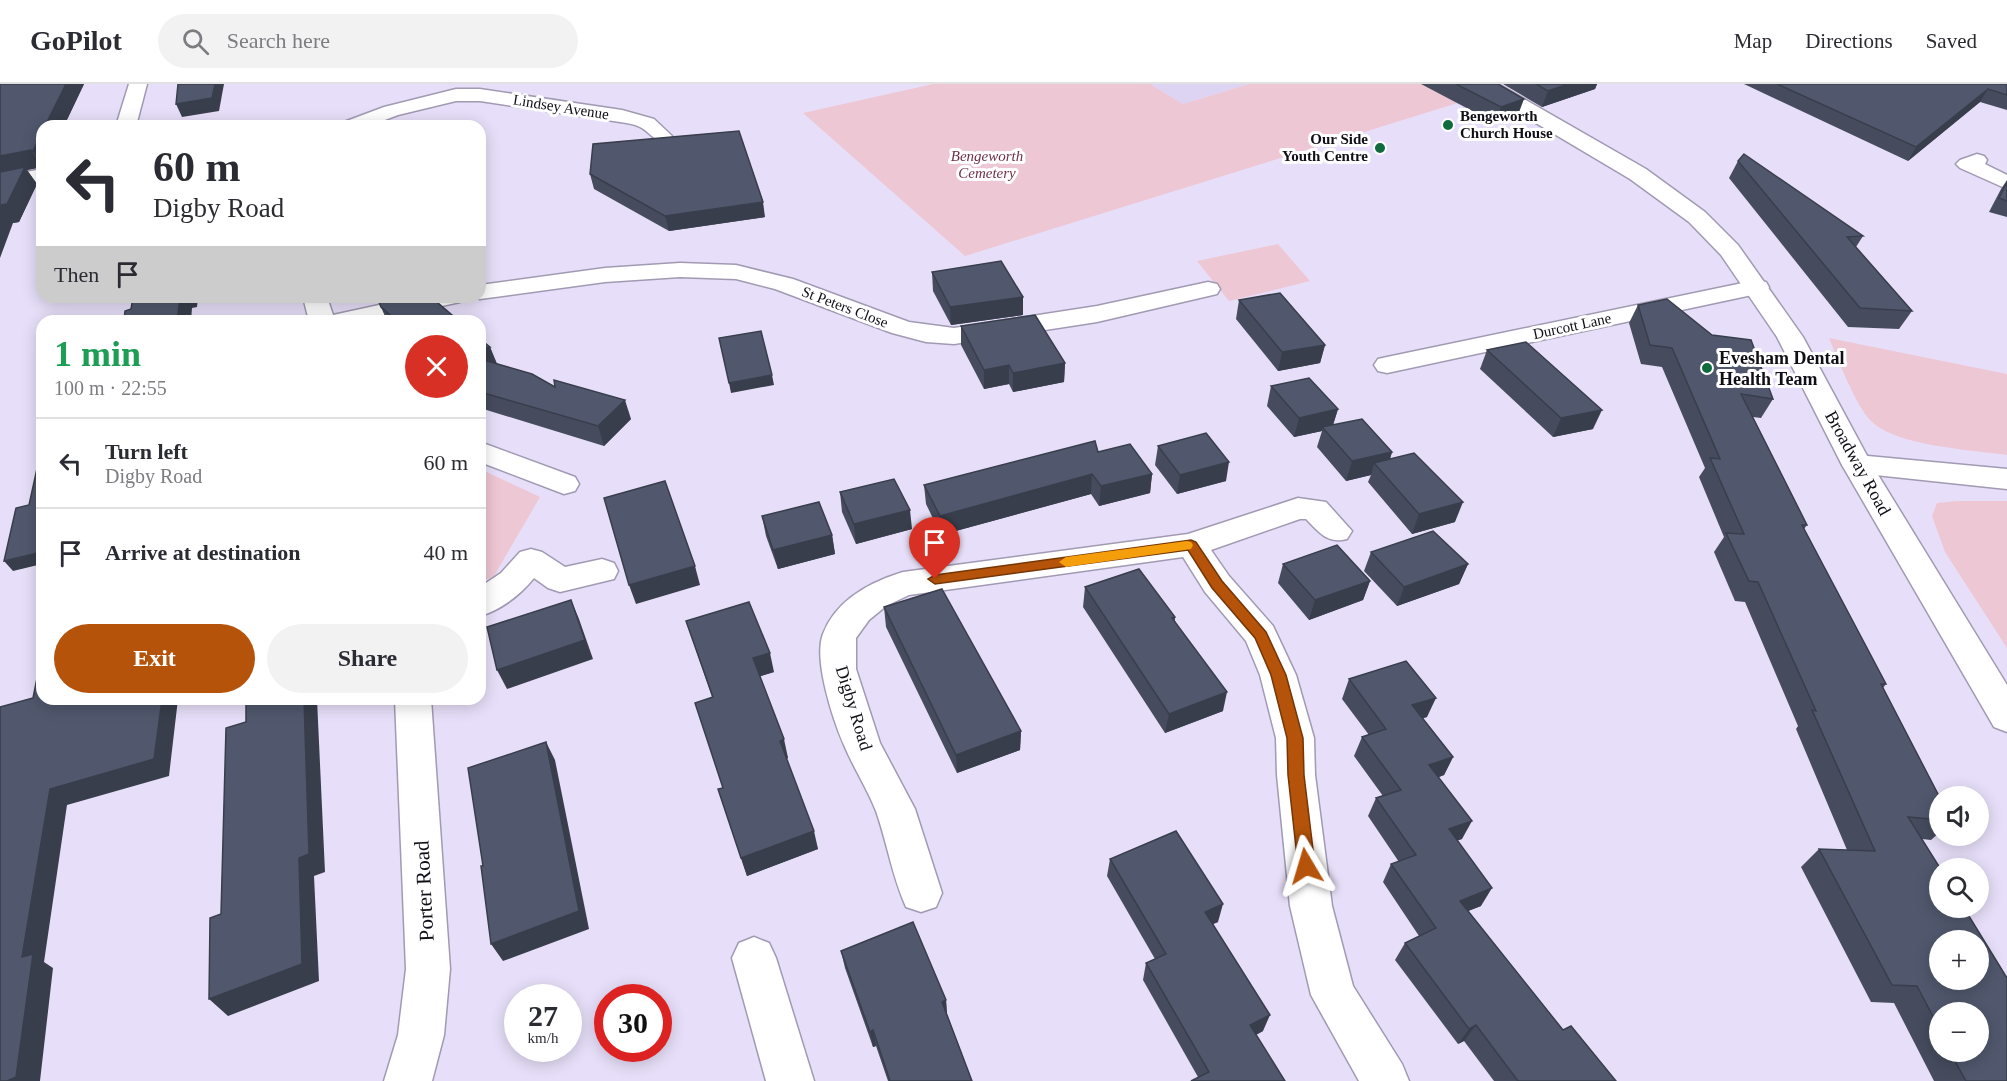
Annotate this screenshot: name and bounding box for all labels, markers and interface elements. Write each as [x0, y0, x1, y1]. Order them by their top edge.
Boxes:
search box [158, 14, 578, 68]
text: GoPilot [30, 25, 122, 56]
icon: search [179, 25, 212, 58]
text: Search here [227, 28, 330, 53]
text: Map [1734, 29, 1772, 53]
text: Directions [1805, 29, 1893, 53]
text: Saved [1926, 29, 1977, 53]
street label: Lindsey Avenue [512, 92, 610, 123]
place label: Bengeworth Church House [1460, 108, 1553, 141]
marker: Bengeworth Church House [1441, 118, 1455, 132]
place label: Our Side Youth Centre [1282, 131, 1368, 164]
marker: Our Side Youth Centre [1373, 141, 1387, 155]
icon: left [54, 144, 132, 222]
text: 60 m [153, 144, 241, 190]
park label: Bengeworth Cemetery [951, 148, 1023, 181]
text: Digby Road [153, 193, 284, 223]
icon: arrive [111, 258, 144, 291]
text: Then [54, 262, 99, 287]
street label: St Peters Close [800, 283, 891, 331]
street label: Durcott Lane [1531, 310, 1613, 342]
text: 1 min [54, 334, 141, 374]
button: close [405, 335, 468, 398]
place label: Evesham Dental Health Team [1719, 348, 1845, 389]
marker: Evesham Dental Health Team [1700, 361, 1714, 375]
text: 100 m · 22:55 [54, 377, 167, 399]
street label: Broadway Road [1821, 407, 1895, 519]
text: Turn left [105, 439, 188, 464]
icon: left [54, 447, 87, 480]
text: 60 m [423, 450, 468, 475]
text: Digby Road [105, 465, 202, 487]
pin [909, 517, 960, 579]
icon: arrive [918, 526, 951, 559]
icon: arrive [54, 537, 87, 570]
text: Arrive at destination [105, 540, 301, 565]
text: 40 m [423, 540, 468, 565]
button: Exit [54, 624, 255, 693]
button: Share [267, 624, 468, 693]
street label: Digby Road [832, 663, 876, 753]
map controls [1929, 786, 1989, 1062]
button: sound [1929, 786, 1989, 846]
position arrow [1274, 834, 1338, 898]
street label: Porter Road [409, 839, 439, 942]
button: search [1929, 858, 1989, 918]
button: + [1929, 930, 1989, 990]
speed limit sign: 30 [594, 984, 672, 1062]
text: 27 [528, 999, 558, 1032]
button: − [1929, 1002, 1989, 1062]
text: km/h [528, 1030, 558, 1046]

